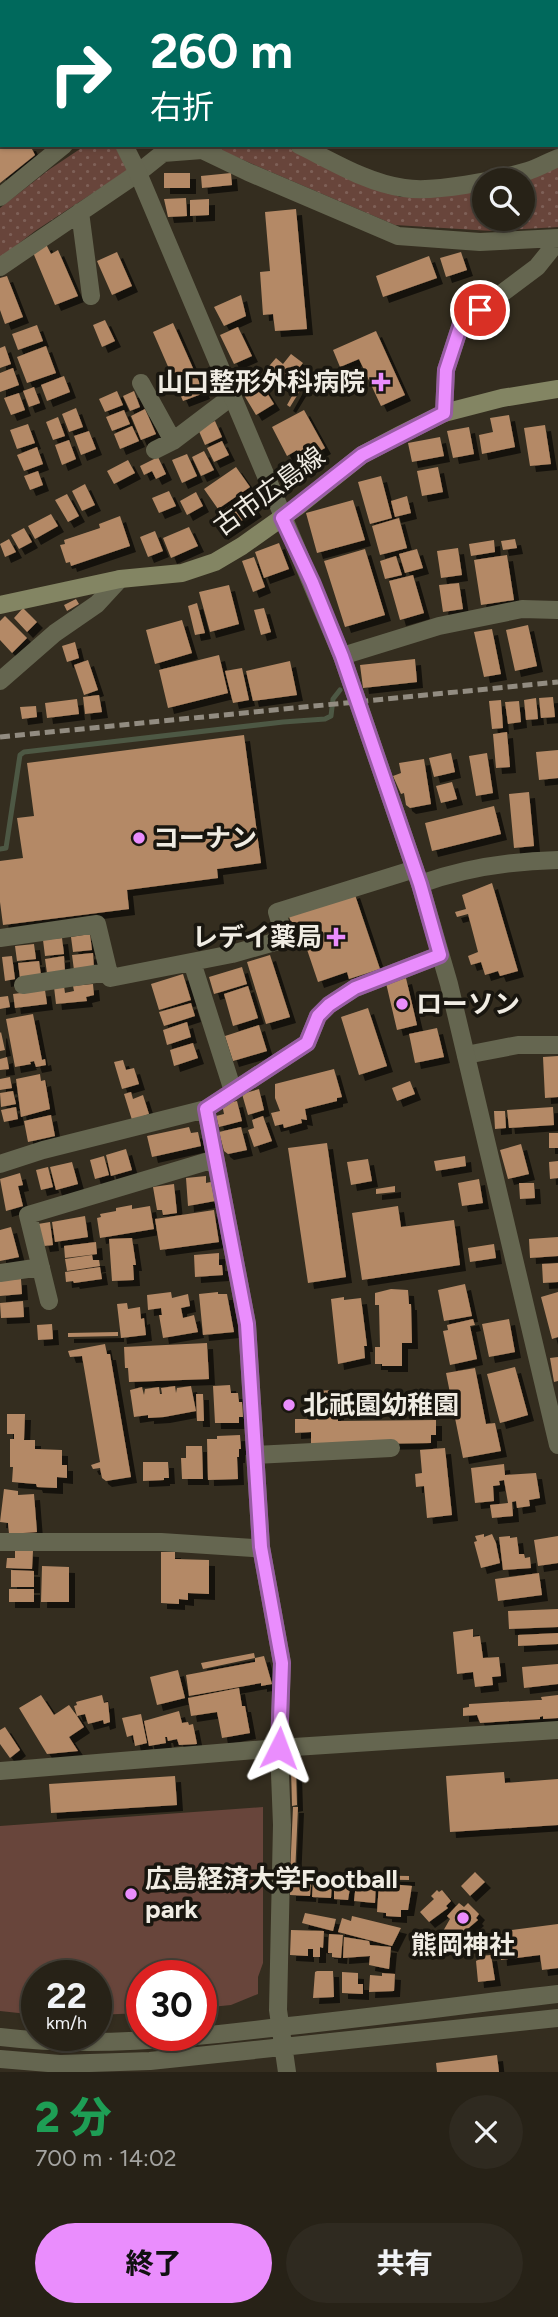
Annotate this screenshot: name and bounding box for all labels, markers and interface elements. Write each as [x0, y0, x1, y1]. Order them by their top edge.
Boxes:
text: 260 m [150, 21, 293, 80]
icon: right [35, 28, 126, 119]
text: 右折 [150, 88, 214, 126]
map controls [472, 168, 535, 231]
button: search [472, 168, 535, 231]
pin [450, 280, 510, 340]
icon: arrive [461, 291, 499, 329]
place label: 山口整形外科病院 [157, 366, 365, 398]
marker: 山口整形外科病院 [371, 372, 391, 392]
street label: 古市広島線 [207, 440, 331, 542]
place label: コーナン [153, 822, 257, 854]
marker: コーナン [131, 830, 147, 846]
place label: レデイ薬局 [192, 921, 322, 953]
marker: レデイ薬局 [328, 929, 344, 945]
place label: ローソン [416, 988, 520, 1020]
marker: ローソン [394, 996, 410, 1012]
place label: 北祇園幼稚園 [303, 1389, 459, 1421]
marker: 北祇園幼稚園 [281, 1397, 297, 1413]
position arrow [242, 1711, 316, 1785]
place label: 広島経済大学Football park [145, 1863, 398, 1925]
marker: 広島経済大学Football park [123, 1886, 139, 1902]
marker: 熊岡神社 [455, 1910, 471, 1926]
place label: 熊岡神社 [411, 1929, 515, 1961]
speed limit sign: 30 [126, 1960, 217, 2051]
text: 22 [46, 1975, 87, 2017]
text: km/h [46, 2012, 87, 2034]
text: 2 分 [35, 2092, 112, 2143]
button: close [449, 2095, 523, 2169]
text: 700 m · 14:02 [35, 2144, 177, 2172]
button: 終了 [35, 2223, 272, 2303]
button: 共有 [286, 2223, 523, 2303]

